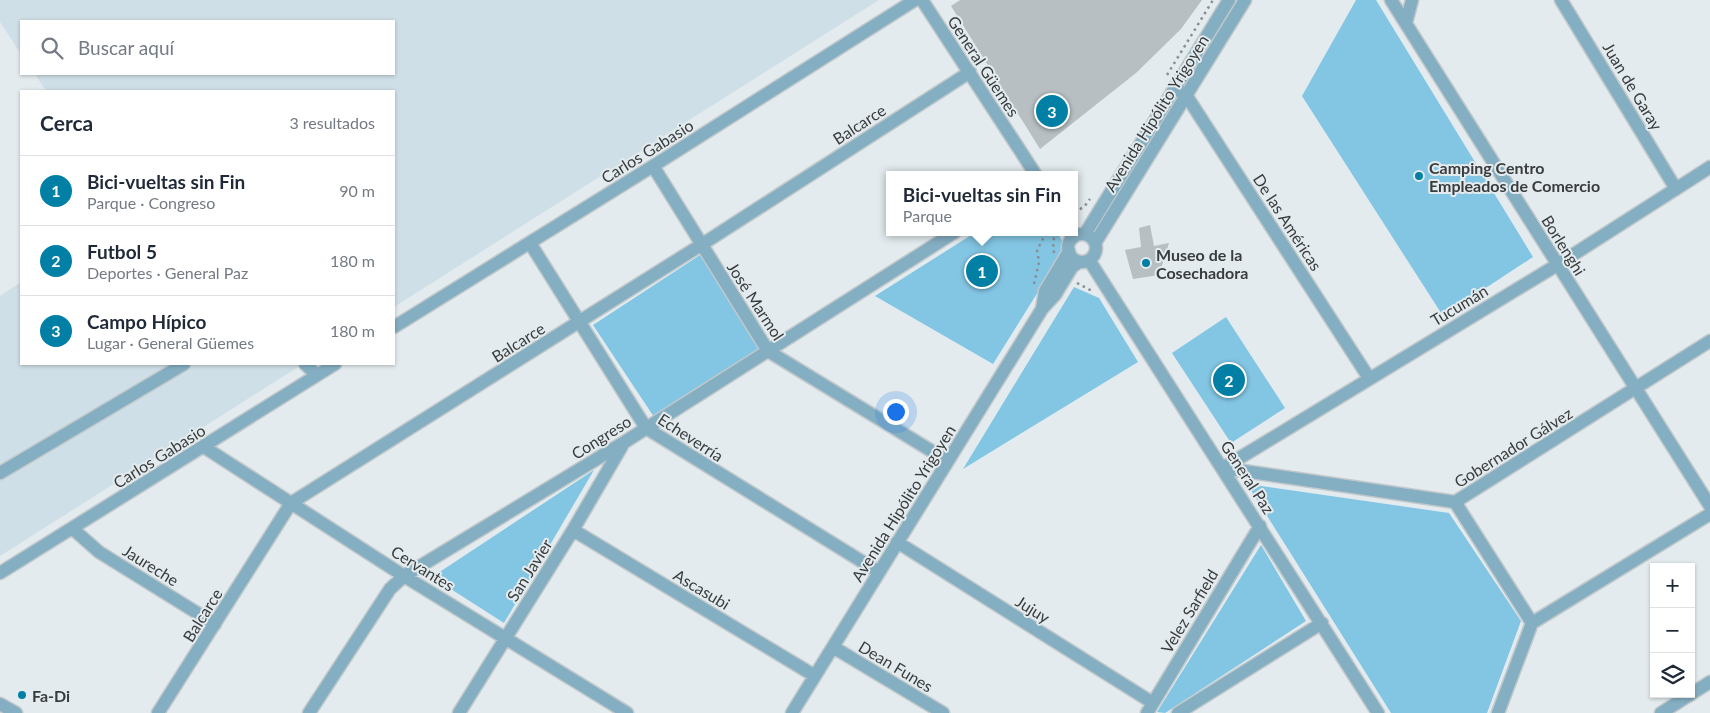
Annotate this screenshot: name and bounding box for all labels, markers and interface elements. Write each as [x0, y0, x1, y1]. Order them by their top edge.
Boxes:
street label: General Güemes [944, 12, 1024, 120]
search box [20, 20, 395, 75]
street label: Avenida Hipólito Yrigoyen [1100, 31, 1212, 195]
icon: search [38, 34, 66, 62]
text: Buscar aquí [78, 36, 174, 59]
street label: Juan de Garay [1599, 39, 1667, 134]
pin: 3 [1036, 92, 1068, 130]
street label: Balcarce [829, 100, 889, 148]
text: Cerca [40, 110, 93, 135]
text: 3 resultados [289, 113, 375, 132]
street label: Carlos Gabasio [598, 115, 696, 187]
place label: Camping Centro Empleados de Comercio [1429, 158, 1600, 195]
text: Bici-vueltas sin Fin [87, 170, 245, 193]
street label: De las Américas [1250, 170, 1326, 274]
marker: Camping Centro Empleados de Comercio [1413, 170, 1425, 182]
popup [886, 171, 1078, 236]
text: 1 [51, 181, 61, 200]
text: 90 m [339, 181, 375, 200]
text: Bici-vueltas sin Fin [903, 183, 1061, 206]
text: Parque · Congreso [87, 193, 215, 212]
text: Parque [903, 206, 952, 225]
street label: Borlenghi [1538, 211, 1590, 279]
text: Futbol 5 [87, 240, 157, 263]
place label: Museo de la Cosechadora [1156, 245, 1248, 282]
text: 2 [51, 251, 61, 270]
text: 180 m [330, 251, 375, 270]
pin: 1 [966, 252, 998, 290]
marker: Museo de la Cosechadora [1140, 257, 1152, 269]
street label: José Marmol [724, 258, 788, 344]
text: Deportes · General Paz [87, 263, 248, 282]
street label: Tucumán [1427, 281, 1491, 329]
text: Campo Hípico [87, 310, 206, 333]
street label: Balcarce [488, 318, 548, 366]
text: 3 [51, 321, 61, 340]
text: 180 m [330, 321, 375, 340]
text: Lugar · General Güemes [87, 333, 254, 352]
pin: 2 [1213, 361, 1245, 399]
your location [883, 399, 909, 425]
street label: Gobernador Gálvez [1451, 403, 1575, 491]
street label: Echeverría [655, 409, 727, 465]
street label: Congreso [568, 411, 634, 463]
street label: Carlos Gabasio [110, 420, 208, 492]
street label: Avenida Hipólito Yrigoyen [847, 421, 959, 585]
street label: General Paz [1217, 437, 1279, 517]
street label: San Javier [502, 535, 556, 605]
street label: Jaureche [120, 540, 182, 590]
street label: Cervantes [388, 541, 458, 595]
map controls [1650, 563, 1695, 698]
button: + [1650, 563, 1695, 608]
street label: Ascasubi [671, 565, 733, 613]
street label: Velez Sarfield [1157, 566, 1221, 656]
street label: Balcarce [178, 585, 226, 645]
street label: Jujuy [1013, 591, 1054, 627]
button: − [1650, 608, 1695, 653]
street label: Dean Funes [855, 636, 937, 696]
button: layers [1650, 653, 1695, 698]
place label: Fa-Di [32, 686, 70, 705]
marker: Fa-Di [16, 689, 28, 701]

